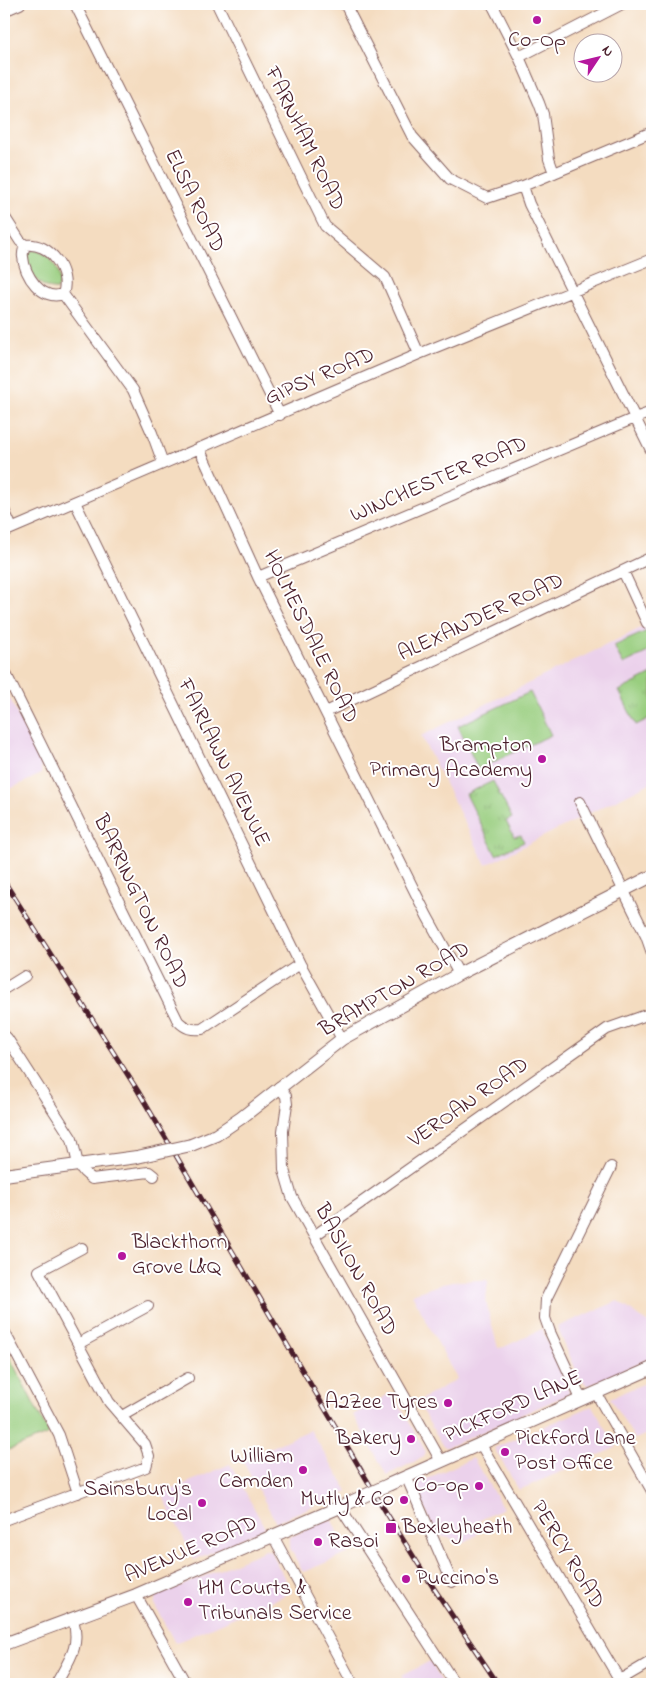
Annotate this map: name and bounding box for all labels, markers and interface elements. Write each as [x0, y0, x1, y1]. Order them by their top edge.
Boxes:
marker: Co-Op [531, 14, 543, 26]
place label: Co-Op [508, 25, 566, 57]
north arrow [574, 32, 624, 82]
text: N [596, 42, 619, 61]
street label: FARNHAM ROAD [255, 61, 353, 216]
street label: ELSA ROAD [155, 144, 233, 258]
street label: GIPSY ROAD [260, 339, 380, 415]
street label: WINCHESTER ROAD [346, 428, 532, 532]
street label: HOLMESDALE ROAD [254, 545, 366, 729]
street label: ALEXANDER ROAD [393, 566, 569, 670]
street label: FAIRLAWN AVENUE [168, 673, 278, 852]
place label: Brampton Primary Academy [370, 730, 532, 788]
marker: Brampton Primary Academy [536, 753, 548, 765]
street label: BARRINGTON ROAD [83, 808, 196, 995]
street label: BRAMPTON ROAD [313, 934, 476, 1047]
street label: VEROAN ROAD [401, 1049, 536, 1157]
street label: BASILON ROAD [305, 1197, 405, 1342]
place label: Blackthorn Grove L&Q [131, 1227, 227, 1284]
marker: Blackthorn Grove L&Q [116, 1250, 128, 1262]
street label: PICKFORD LANE [439, 1362, 587, 1452]
place label: A2Zee Tyres [325, 1387, 438, 1420]
marker: A2Zee Tyres [442, 1397, 454, 1409]
place label: Bakery [335, 1423, 401, 1456]
place label: Pickford Lane Post Office [515, 1423, 636, 1480]
marker: Bakery [405, 1433, 417, 1445]
place label: William Camden [219, 1441, 293, 1498]
marker: Pickford Lane Post Office [499, 1446, 511, 1458]
marker: William Camden [297, 1464, 309, 1476]
place label: Co-op [414, 1470, 469, 1502]
place label: Sainsbury's Local [83, 1474, 192, 1531]
marker: Co-op [473, 1480, 485, 1492]
place label: Mutly & Co [300, 1484, 394, 1517]
marker: Mutly & Co [398, 1494, 410, 1506]
street label: PERCY ROAD [522, 1495, 612, 1615]
marker: Sainsbury's Local [196, 1497, 208, 1509]
street label: AVENUE ROAD [120, 1508, 262, 1592]
place label: Bexleyheath [401, 1512, 512, 1545]
marker: Bexleyheath [384, 1521, 398, 1535]
place label: Rasoi [328, 1526, 379, 1558]
marker: Rasoi [312, 1536, 324, 1548]
place label: Puccino's [416, 1563, 499, 1595]
place label: HM Courts & Tribunals Service [198, 1573, 352, 1630]
marker: Puccino's [400, 1573, 412, 1585]
marker: HM Courts & Tribunals Service [182, 1596, 194, 1608]

